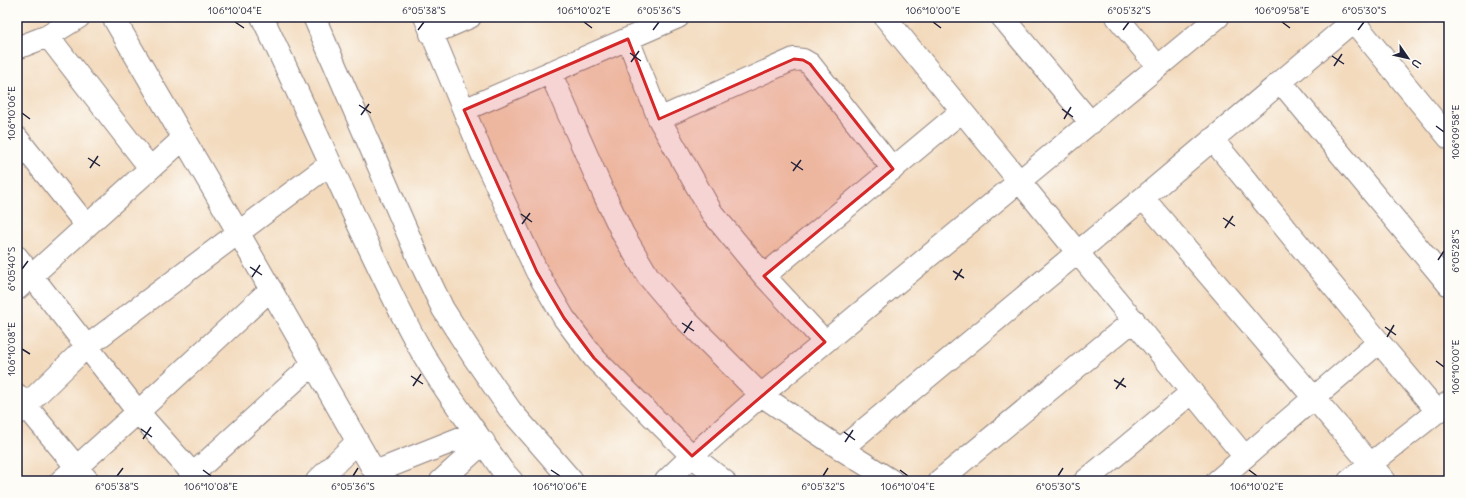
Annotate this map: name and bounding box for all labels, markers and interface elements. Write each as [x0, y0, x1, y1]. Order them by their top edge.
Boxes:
text: 106°10'04"E [208, 4, 262, 17]
text: 6°05'38"S [402, 4, 446, 17]
text: 106°10'02"E [557, 4, 611, 17]
text: 6°05'36"S [637, 4, 681, 17]
text: 106°10'00"E [906, 4, 960, 17]
text: 6°05'32"S [1107, 4, 1151, 17]
text: 106°09'58"E [1255, 4, 1309, 17]
text: 6°05'30"S [1342, 4, 1387, 17]
north arrow [1388, 38, 1428, 78]
text: U [1408, 57, 1424, 71]
text: 106°10'06"E [5, 86, 18, 140]
text: 106°09'58"E [1449, 105, 1462, 159]
text: 6°05'28"S [1449, 229, 1462, 273]
text: 6°05'40"S [5, 246, 18, 291]
text: 106°10'08"E [5, 322, 18, 376]
text: 106°10'00"E [1449, 340, 1462, 394]
text: 6°05'38"S [95, 480, 139, 493]
text: 106°10'08"E [184, 480, 238, 493]
text: 6°05'36"S [331, 480, 375, 493]
text: 106°10'06"E [533, 480, 587, 493]
text: 6°05'32"S [801, 480, 845, 493]
text: 106°10'04"E [881, 480, 935, 493]
text: 6°05'30"S [1036, 480, 1081, 493]
text: 106°10'02"E [1230, 480, 1284, 493]

